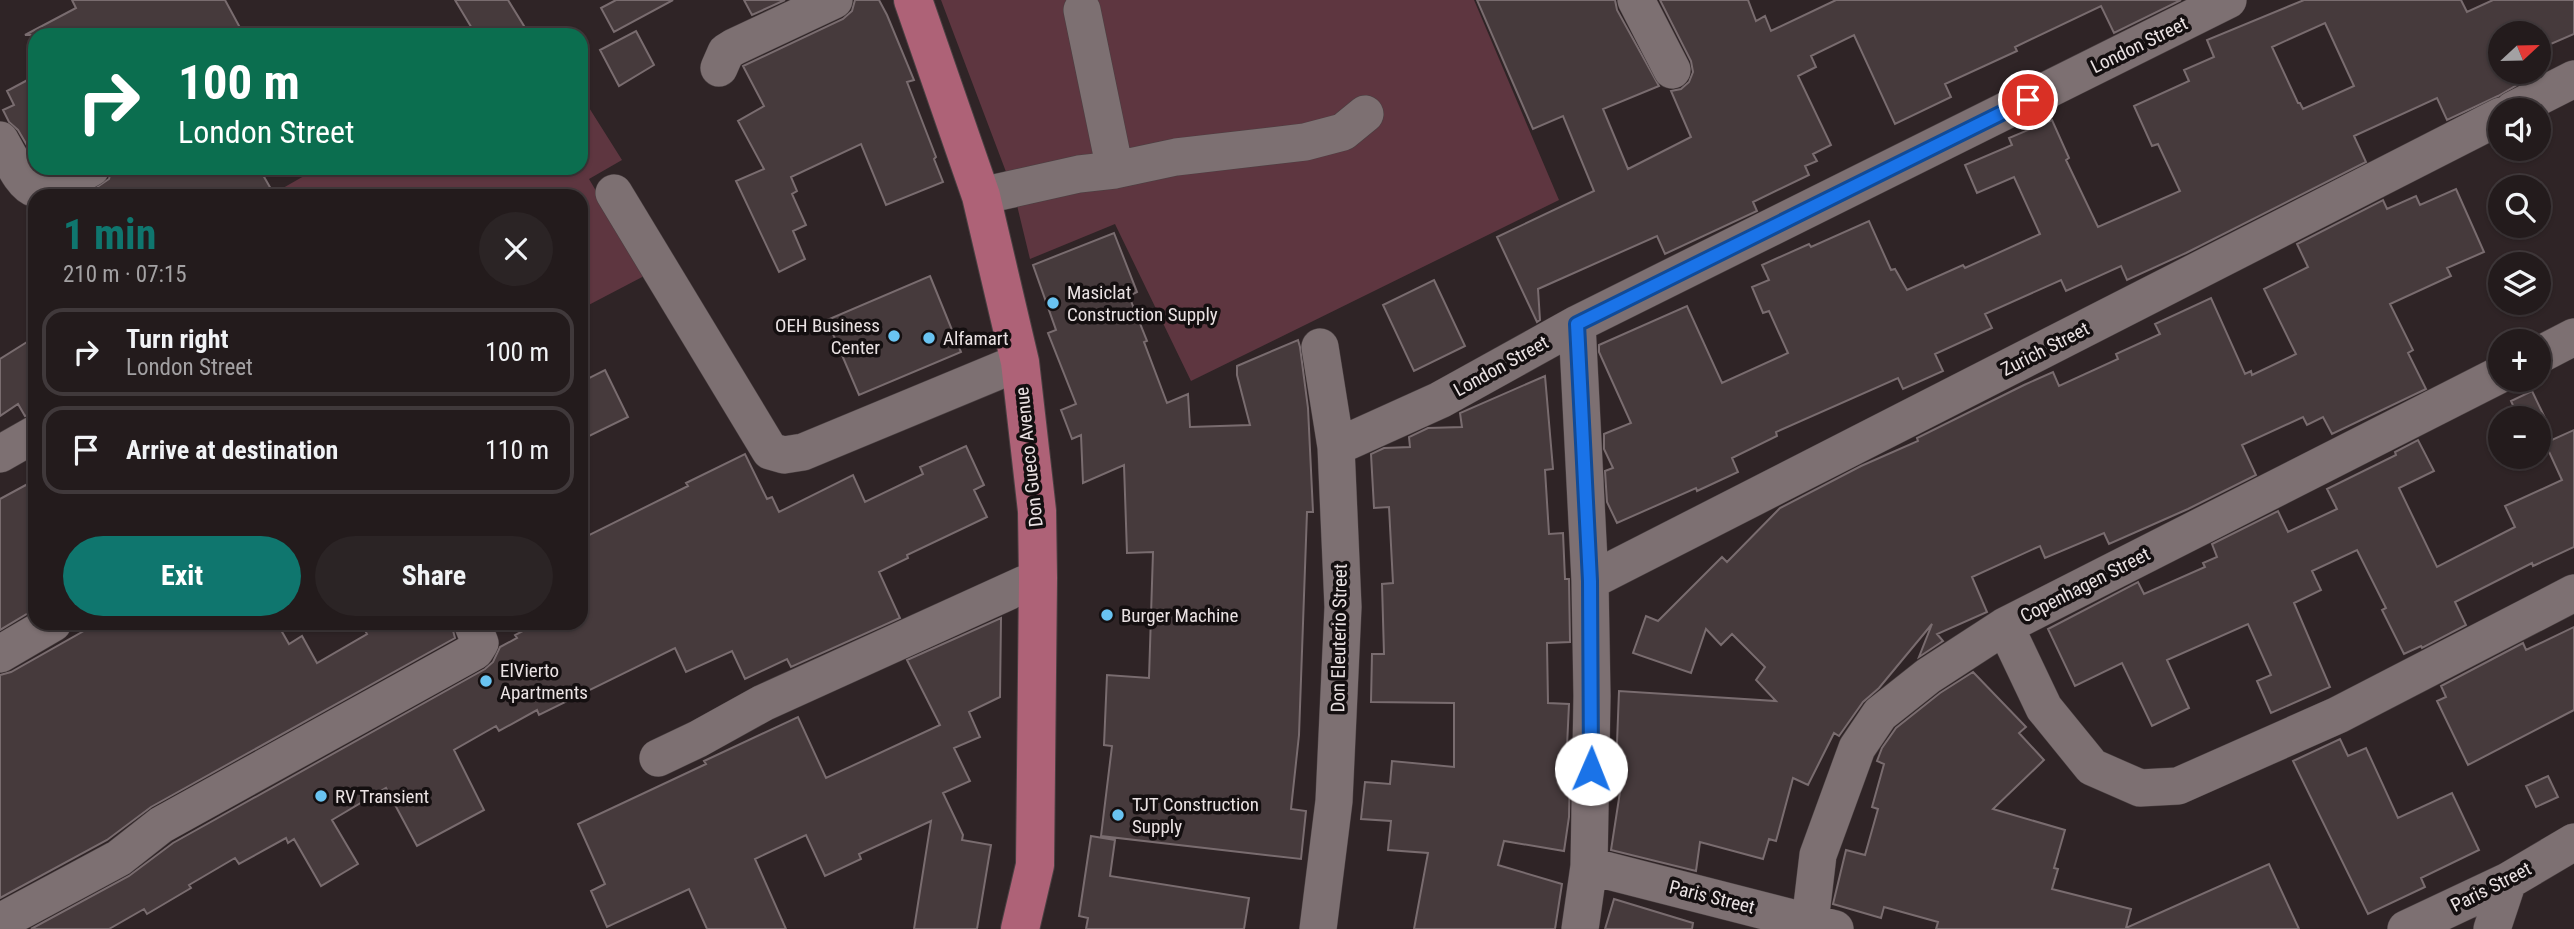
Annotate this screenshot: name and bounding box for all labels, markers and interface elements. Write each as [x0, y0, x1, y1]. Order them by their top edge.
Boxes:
street label: London Street [2087, 12, 2191, 78]
north arrow [2488, 21, 2552, 84]
map controls [2488, 21, 2551, 469]
text: 100 m [178, 54, 300, 111]
icon: right [63, 56, 154, 147]
pin [1998, 70, 2058, 130]
icon: arrive [2009, 81, 2047, 119]
button: sound [2488, 98, 2551, 161]
text: London Street [178, 113, 355, 151]
button: search [2488, 175, 2551, 238]
text: 1 min [63, 210, 156, 259]
button: close [479, 212, 553, 286]
button: layers [2488, 252, 2551, 315]
text: 210 m · 07:15 [63, 261, 187, 288]
place label: Masiclat Construction Supply [1067, 281, 1218, 326]
marker: Masiclat Construction Supply [1045, 295, 1061, 311]
place label: OEH Business Center [775, 314, 880, 359]
street label: Zurich Street [1997, 317, 2093, 381]
text: Turn right [126, 324, 228, 354]
place label: Alfamart [943, 327, 1009, 350]
marker: OEH Business Center [886, 328, 902, 344]
button: + [2488, 329, 2551, 392]
marker: Alfamart [921, 330, 937, 346]
street label: London Street [1450, 331, 1552, 401]
icon: right [67, 333, 105, 371]
text: 100 m [485, 337, 549, 367]
text: London Street [126, 354, 253, 381]
street label: Don Gueco Avenue [1010, 386, 1048, 528]
button: − [2488, 406, 2551, 469]
icon: arrive [67, 431, 105, 469]
text: Arrive at destination [126, 435, 338, 465]
text: 110 m [485, 435, 549, 465]
button: Exit [63, 536, 301, 616]
button: Share [315, 536, 553, 616]
street label: Copenhagen Street [2016, 542, 2154, 628]
street label: Don Eleuterio Street [1326, 563, 1352, 713]
place label: Burger Machine [1121, 604, 1239, 627]
marker: Burger Machine [1099, 607, 1115, 623]
place label: ElVierto Apartments [500, 659, 588, 704]
marker: ElVierto Apartments [478, 673, 494, 689]
position arrow [1554, 732, 1628, 806]
place label: RV Transient [335, 785, 429, 808]
marker: RV Transient [313, 788, 329, 804]
place label: TJT Construction Supply [1132, 793, 1259, 838]
marker: TJT Construction Supply [1110, 807, 1126, 823]
street label: Paris Street [2447, 857, 2535, 917]
street label: Paris Street [1667, 875, 1757, 919]

